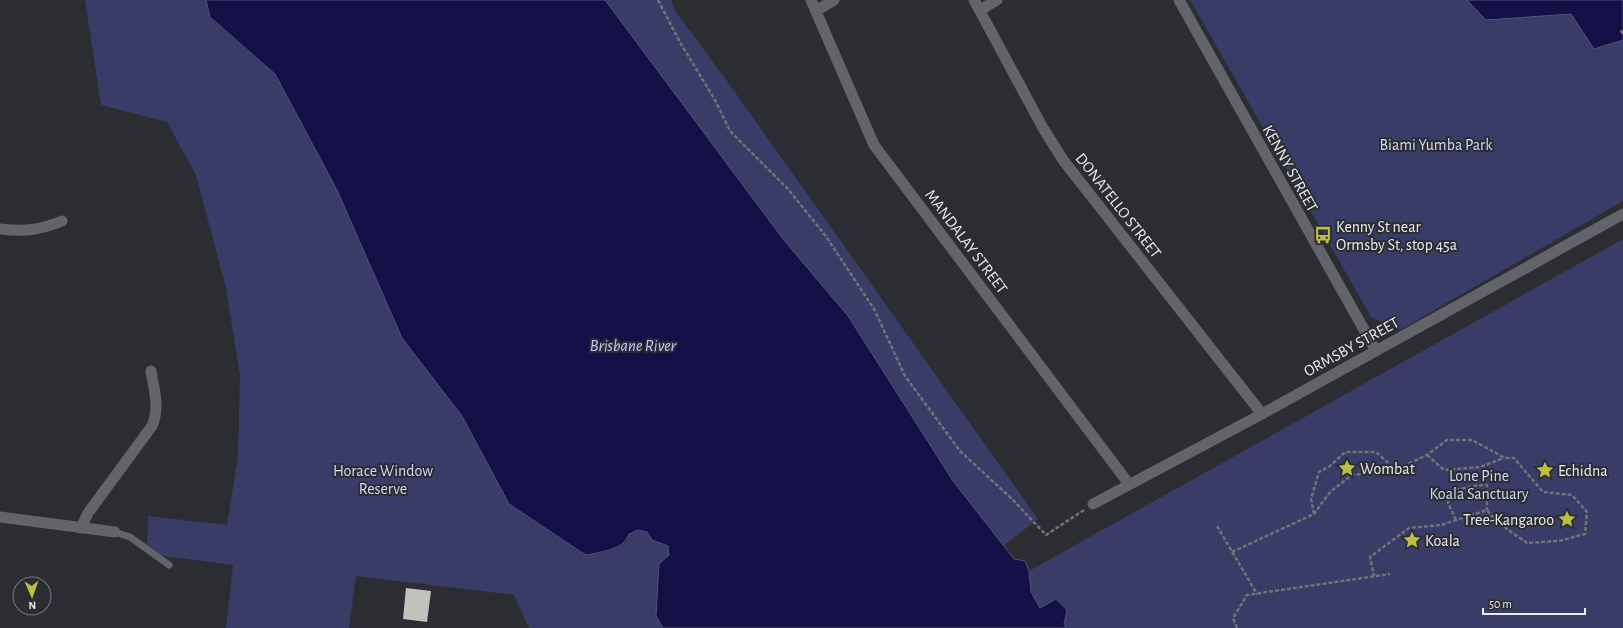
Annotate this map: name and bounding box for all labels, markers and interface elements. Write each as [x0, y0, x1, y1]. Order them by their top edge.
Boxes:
street label: KENNY STREET [1260, 122, 1321, 215]
park label: Biami Yumba Park [1379, 137, 1493, 153]
street label: DONATELLO STREET [1072, 150, 1164, 261]
street label: MANDALAY STREET [922, 187, 1010, 297]
place label: Kenny St near Ormsby St, stop 45a [1336, 219, 1457, 254]
bus stop icon: Kenny St near Ormsby St, stop 45a [1313, 225, 1333, 245]
street label: ORMSBY STREET [1301, 314, 1402, 380]
water label: Brisbane River [590, 337, 677, 354]
place icon: Wombat [1337, 458, 1357, 478]
place icon: Echidna [1535, 460, 1555, 480]
place label: Wombat [1360, 461, 1415, 477]
park label: Horace Window Reserve [333, 463, 433, 497]
place label: Echidna [1558, 463, 1608, 479]
park label: Lone Pine Koala Sanctuary [1429, 468, 1529, 503]
place icon: Tree-Kangaroo [1557, 509, 1577, 529]
place label: Tree-Kangaroo [1463, 512, 1554, 528]
place icon: Koala [1402, 530, 1422, 550]
place label: Koala [1425, 533, 1460, 549]
north arrow [12, 576, 52, 616]
scale bar [1483, 590, 1585, 616]
text: 50 m [1489, 598, 1512, 610]
text: N [28, 600, 36, 611]

